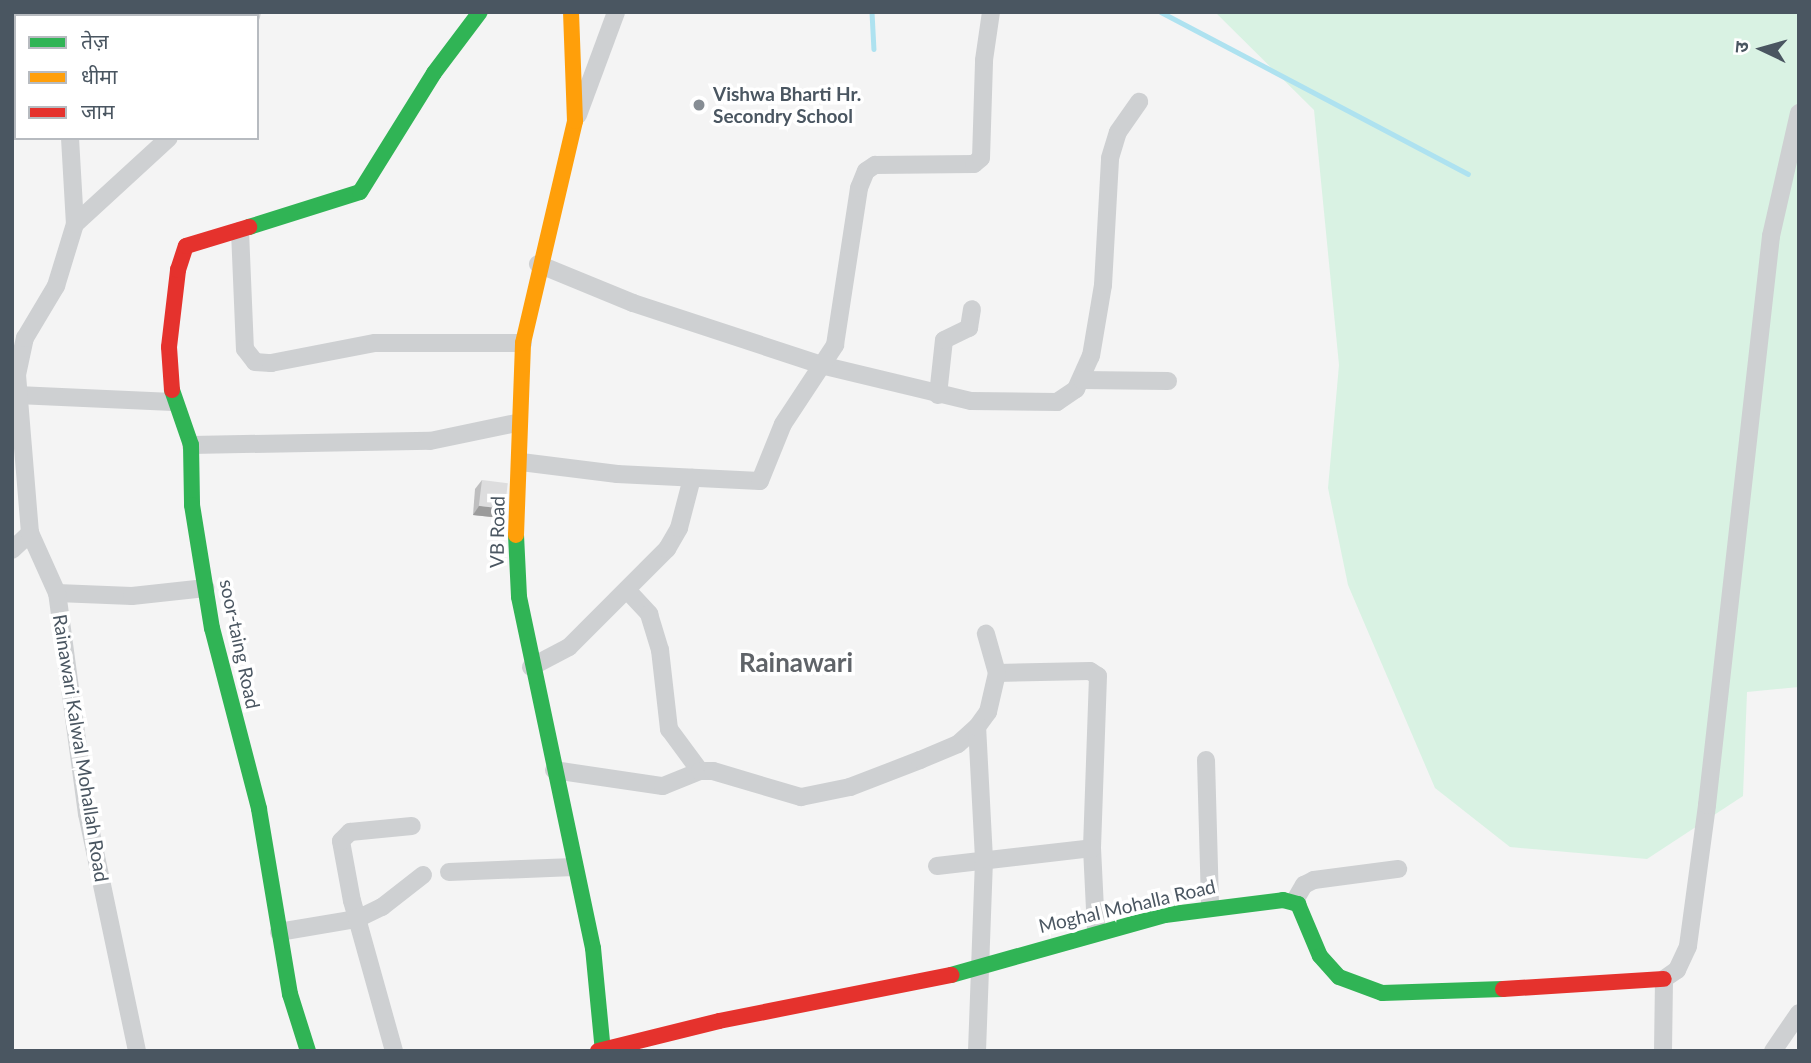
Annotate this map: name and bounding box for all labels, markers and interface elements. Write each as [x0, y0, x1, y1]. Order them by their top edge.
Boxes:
legend [14, 14, 259, 140]
north arrow [1727, 14, 1797, 84]
text: तेज़ [81, 28, 109, 53]
text: उ [1729, 41, 1753, 54]
text: धीमा [81, 63, 117, 88]
place label: Vishwa Bharti Hr. Secondry School [713, 83, 861, 127]
marker: Vishwa Bharti Hr. Secondry School [691, 97, 707, 113]
text: जाम [81, 98, 115, 123]
street label: VB Road [485, 496, 509, 568]
street label: soor-taing Road [215, 577, 265, 711]
street label: Rainawari Kalwal Mohallah Road [49, 613, 113, 883]
district label: Rainawari [739, 647, 853, 679]
street label: Moghal Mohalla Road [1036, 875, 1218, 937]

